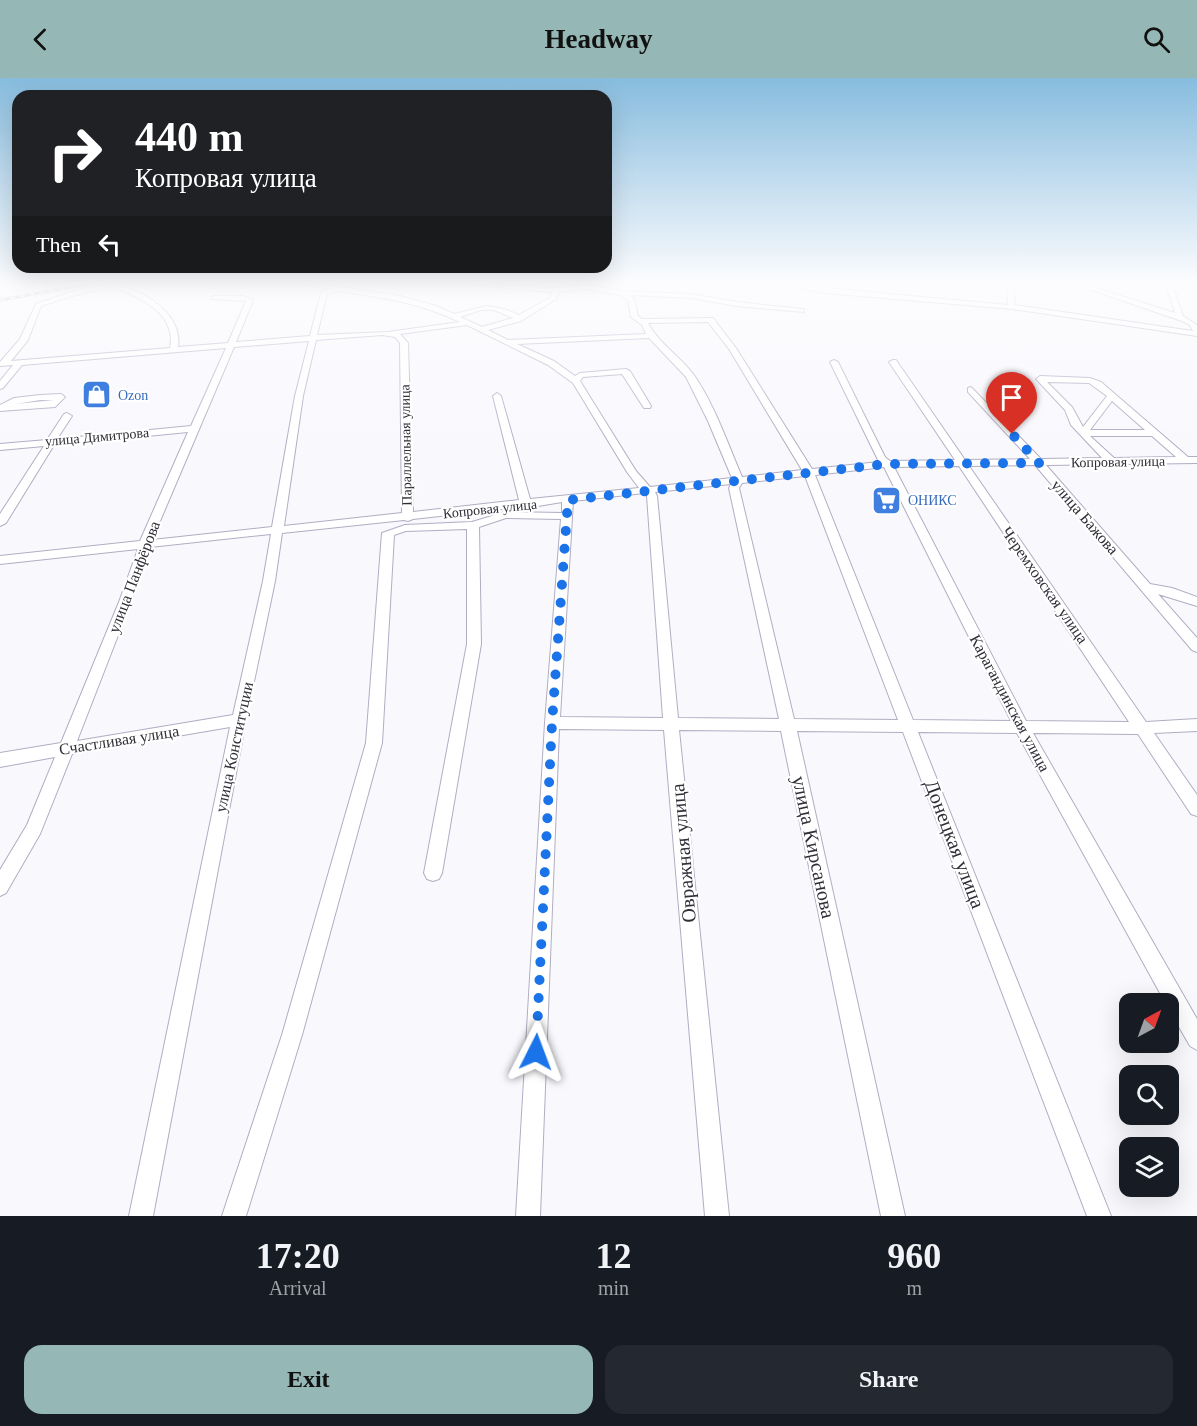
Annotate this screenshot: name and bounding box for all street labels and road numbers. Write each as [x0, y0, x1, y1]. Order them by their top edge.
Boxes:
street label: Параллельная улица [397, 383, 415, 506]
street label: улица Димитрова [44, 425, 150, 449]
street label: Копровая улица [1071, 454, 1166, 470]
street label: улица Бажова [1047, 476, 1122, 558]
street label: Копровая улица [442, 497, 538, 521]
street label: улица Панфёрова [105, 519, 164, 636]
street label: Черемховская улица [998, 524, 1092, 647]
street label: Карагандинская улица [966, 632, 1053, 775]
street label: улица Конституции [212, 680, 257, 814]
street label: Счастливая улица [58, 722, 180, 759]
street label: улица Кирсанова [787, 774, 840, 921]
street label: Донецкая улица [919, 777, 990, 912]
street label: Овражная улица [666, 782, 701, 924]

